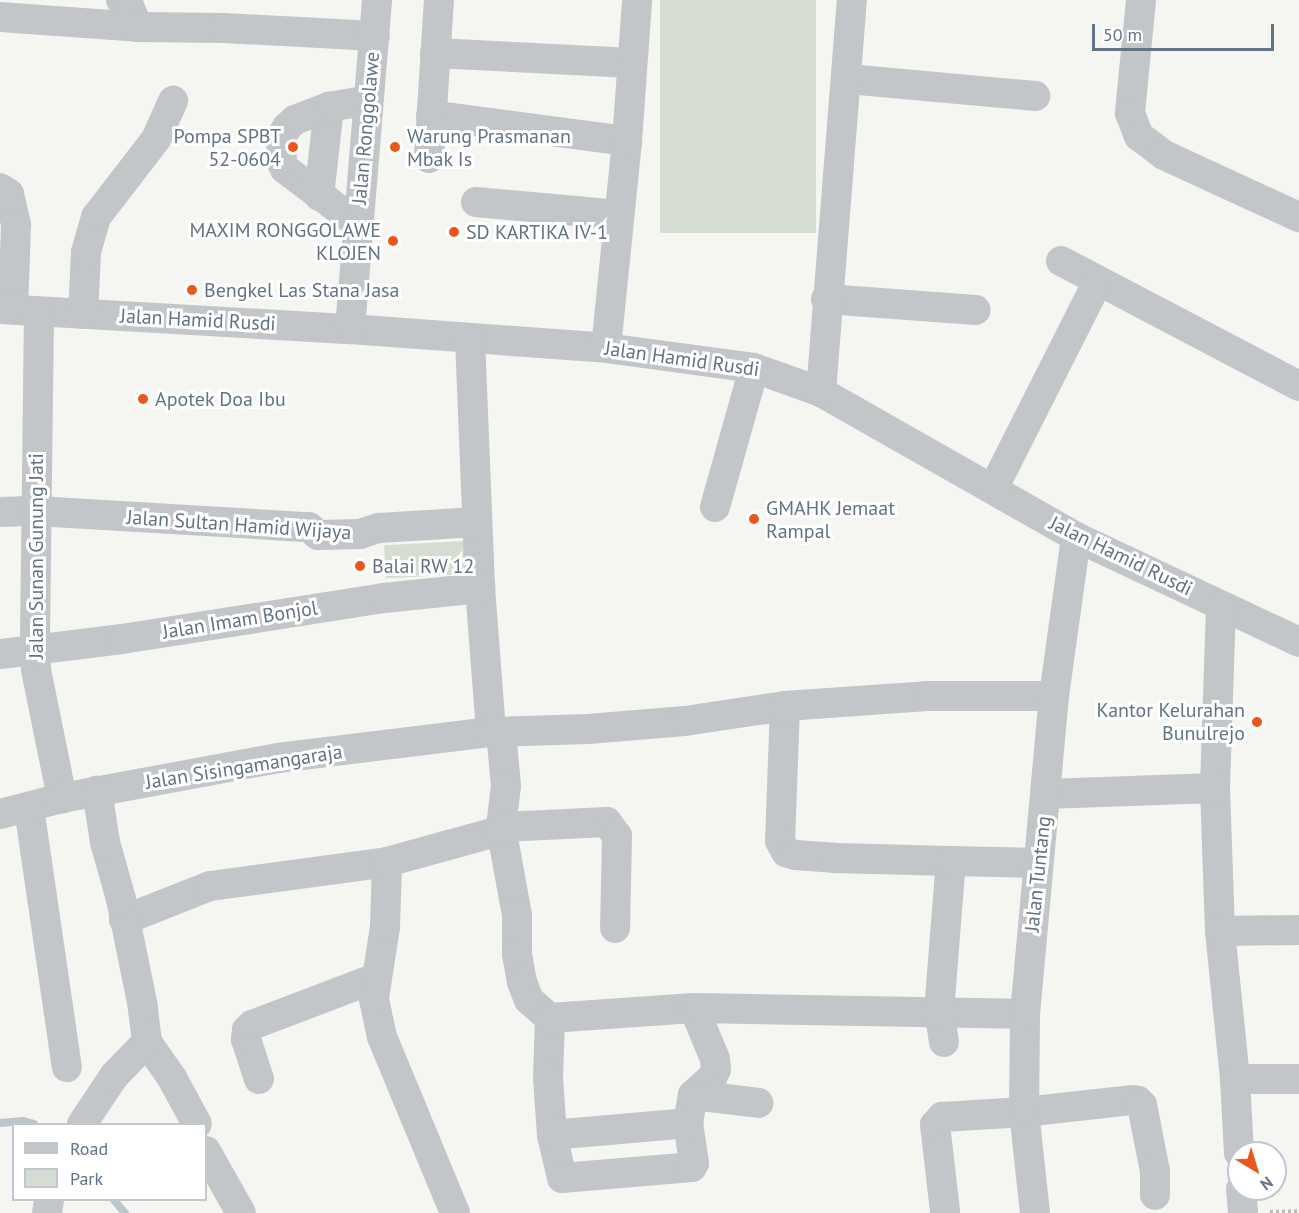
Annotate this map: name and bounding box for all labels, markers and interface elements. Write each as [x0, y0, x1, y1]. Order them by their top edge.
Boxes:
scale bar [1095, 12, 1276, 50]
text: 50 m [1103, 23, 1142, 46]
street label: Jalan Ronggolawe [347, 51, 385, 205]
place label: Pompa SPBT 52-0604 [174, 124, 281, 171]
place label: Warung Prasmanan Mbak Is [407, 124, 571, 171]
marker: Pompa SPBT 52-0604 [286, 140, 300, 154]
marker: Warung Prasmanan Mbak Is [388, 140, 402, 154]
place label: MAXIM RONGGOLAWE KLOJEN [190, 218, 381, 265]
place label: SD KARTIKA IV-1 [466, 220, 609, 244]
marker: SD KARTIKA IV-1 [447, 225, 461, 239]
marker: MAXIM RONGGOLAWE KLOJEN [386, 234, 400, 248]
place label: Bengkel Las Stana Jasa [204, 278, 399, 302]
marker: Bengkel Las Stana Jasa [185, 283, 199, 297]
street label: Jalan Hamid Rusdi [120, 304, 276, 336]
street label: Jalan Hamid Rusdi [603, 336, 761, 382]
place label: Apotek Doa Ibu [155, 387, 286, 411]
marker: Apotek Doa Ibu [136, 392, 150, 406]
street label: Jalan Sunan Gunung Jati [24, 453, 48, 659]
place label: GMAHK Jemaat Rampal [766, 496, 896, 543]
street label: Jalan Sultan Hamid Wijaya [126, 505, 352, 545]
street label: Jalan Hamid Rusdi [1046, 511, 1196, 601]
marker: GMAHK Jemaat Rampal [747, 512, 761, 526]
place label: Balai RW 12 [372, 554, 475, 578]
marker: Balai RW 12 [353, 559, 367, 573]
street label: Jalan Imam Bonjol [161, 596, 319, 644]
place label: Kantor Kelurahan Bunulrejo [1097, 698, 1245, 745]
marker: Kantor Kelurahan Bunulrejo [1250, 715, 1264, 729]
street label: Jalan Sisingamangaraja [144, 740, 344, 794]
street label: Jalan Tuntang [1020, 815, 1056, 933]
legend [12, 1123, 207, 1201]
text: Road [70, 1137, 108, 1160]
north arrow [1227, 1141, 1287, 1201]
text: Park [70, 1167, 103, 1190]
text: N [1257, 1172, 1277, 1195]

